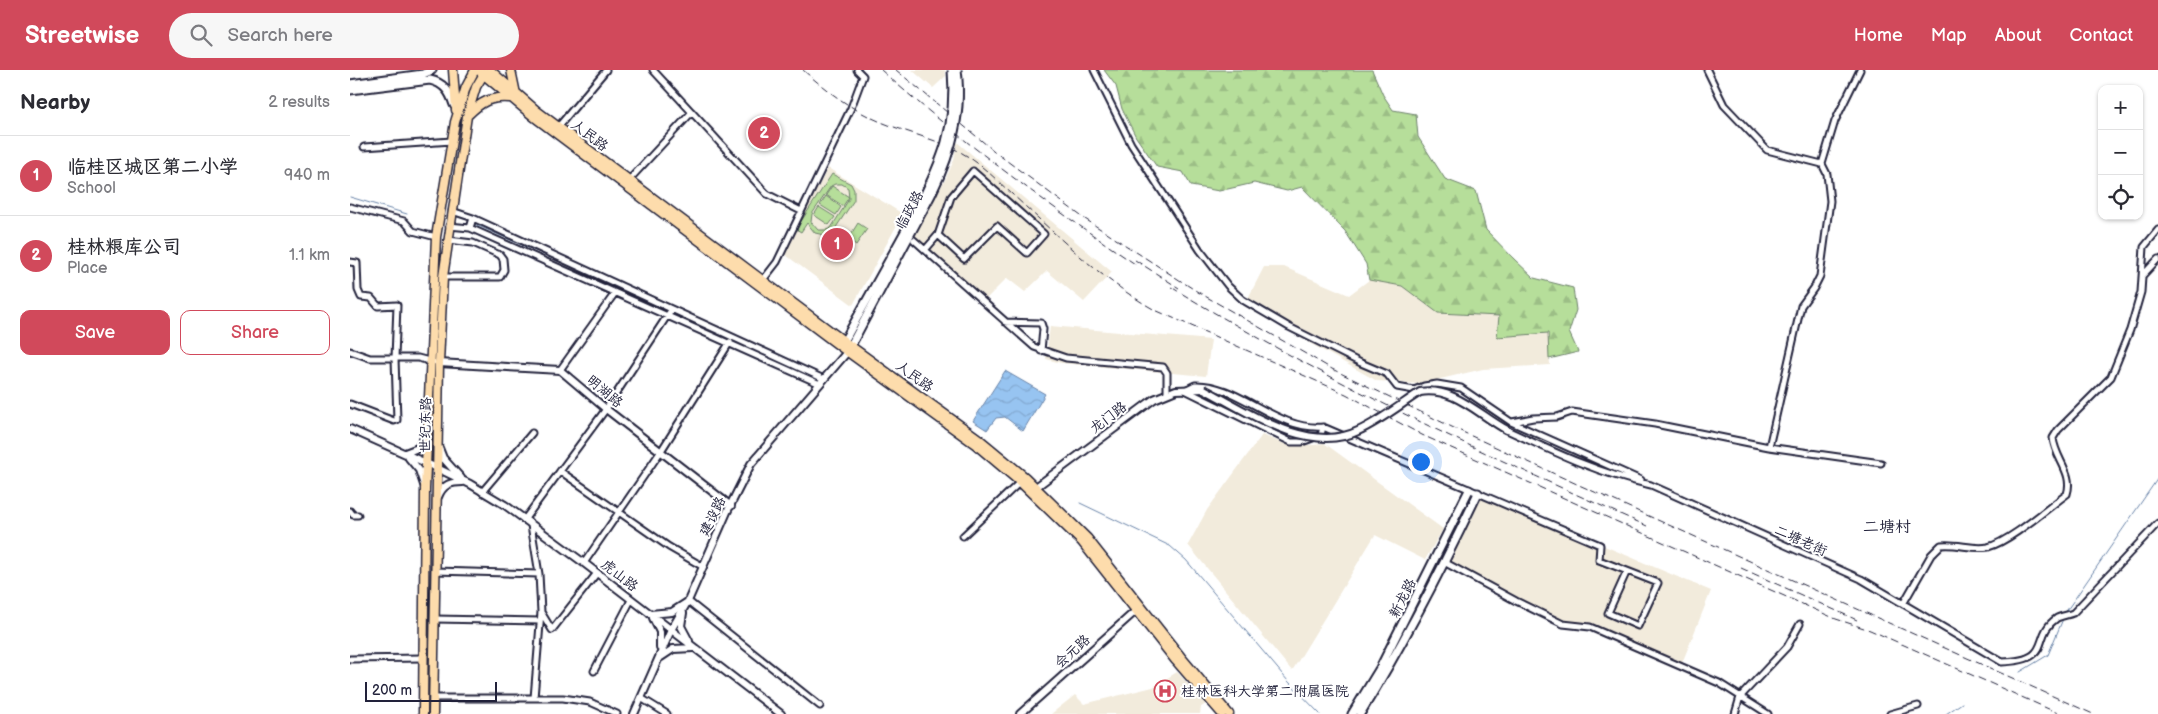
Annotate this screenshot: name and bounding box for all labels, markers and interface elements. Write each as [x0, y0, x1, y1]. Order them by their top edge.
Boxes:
search box [169, 13, 519, 58]
text: Streetwise [25, 21, 139, 50]
icon: search [187, 21, 215, 49]
text: Search here [227, 24, 333, 47]
text: Home [1854, 25, 1903, 46]
text: Map [1931, 25, 1967, 46]
text: About [1995, 25, 2042, 46]
text: Contact [2070, 25, 2133, 46]
map controls [2098, 85, 2143, 220]
button: + [2098, 85, 2143, 130]
text: Nearby [20, 90, 90, 115]
text: 2 results [268, 93, 330, 112]
pin: 2 [748, 114, 780, 152]
street label: 人民路 [568, 116, 612, 155]
button: − [2098, 130, 2143, 175]
text: 临桂区城区第二小学 [67, 156, 238, 179]
text: 1 [33, 166, 39, 185]
text: 940 m [284, 166, 330, 185]
button: locate [2098, 175, 2143, 220]
text: School [67, 179, 116, 198]
street label: 临政路 [892, 188, 927, 233]
pin: 1 [821, 225, 853, 263]
text: 桂林粮库公司 [67, 236, 181, 259]
text: 2 [31, 246, 41, 265]
text: 1.1 km [289, 246, 330, 265]
text: Place [67, 259, 108, 278]
button: Save [20, 310, 170, 355]
button: Share [180, 310, 330, 355]
street label: 人民路 [893, 357, 937, 396]
street label: 明湖路 [583, 371, 626, 411]
street label: 世纪东路 [417, 397, 434, 453]
street label: 龙门路 [1086, 398, 1130, 437]
your location [1408, 449, 1434, 475]
street label: 建设路 [696, 494, 729, 539]
district label: 二塘村 [1863, 518, 1911, 537]
street label: 二塘老街 [1772, 521, 1830, 560]
street label: 虎山路 [598, 556, 641, 595]
street label: 新龙路 [1385, 576, 1420, 621]
street label: 会元路 [1051, 631, 1094, 672]
scale bar [365, 679, 498, 702]
hospital icon: 桂林医科大学第二附属医院 [1153, 679, 1177, 703]
text: 200 m [372, 682, 412, 699]
place label: 桂林医科大学第二附属医院 [1181, 683, 1349, 700]

